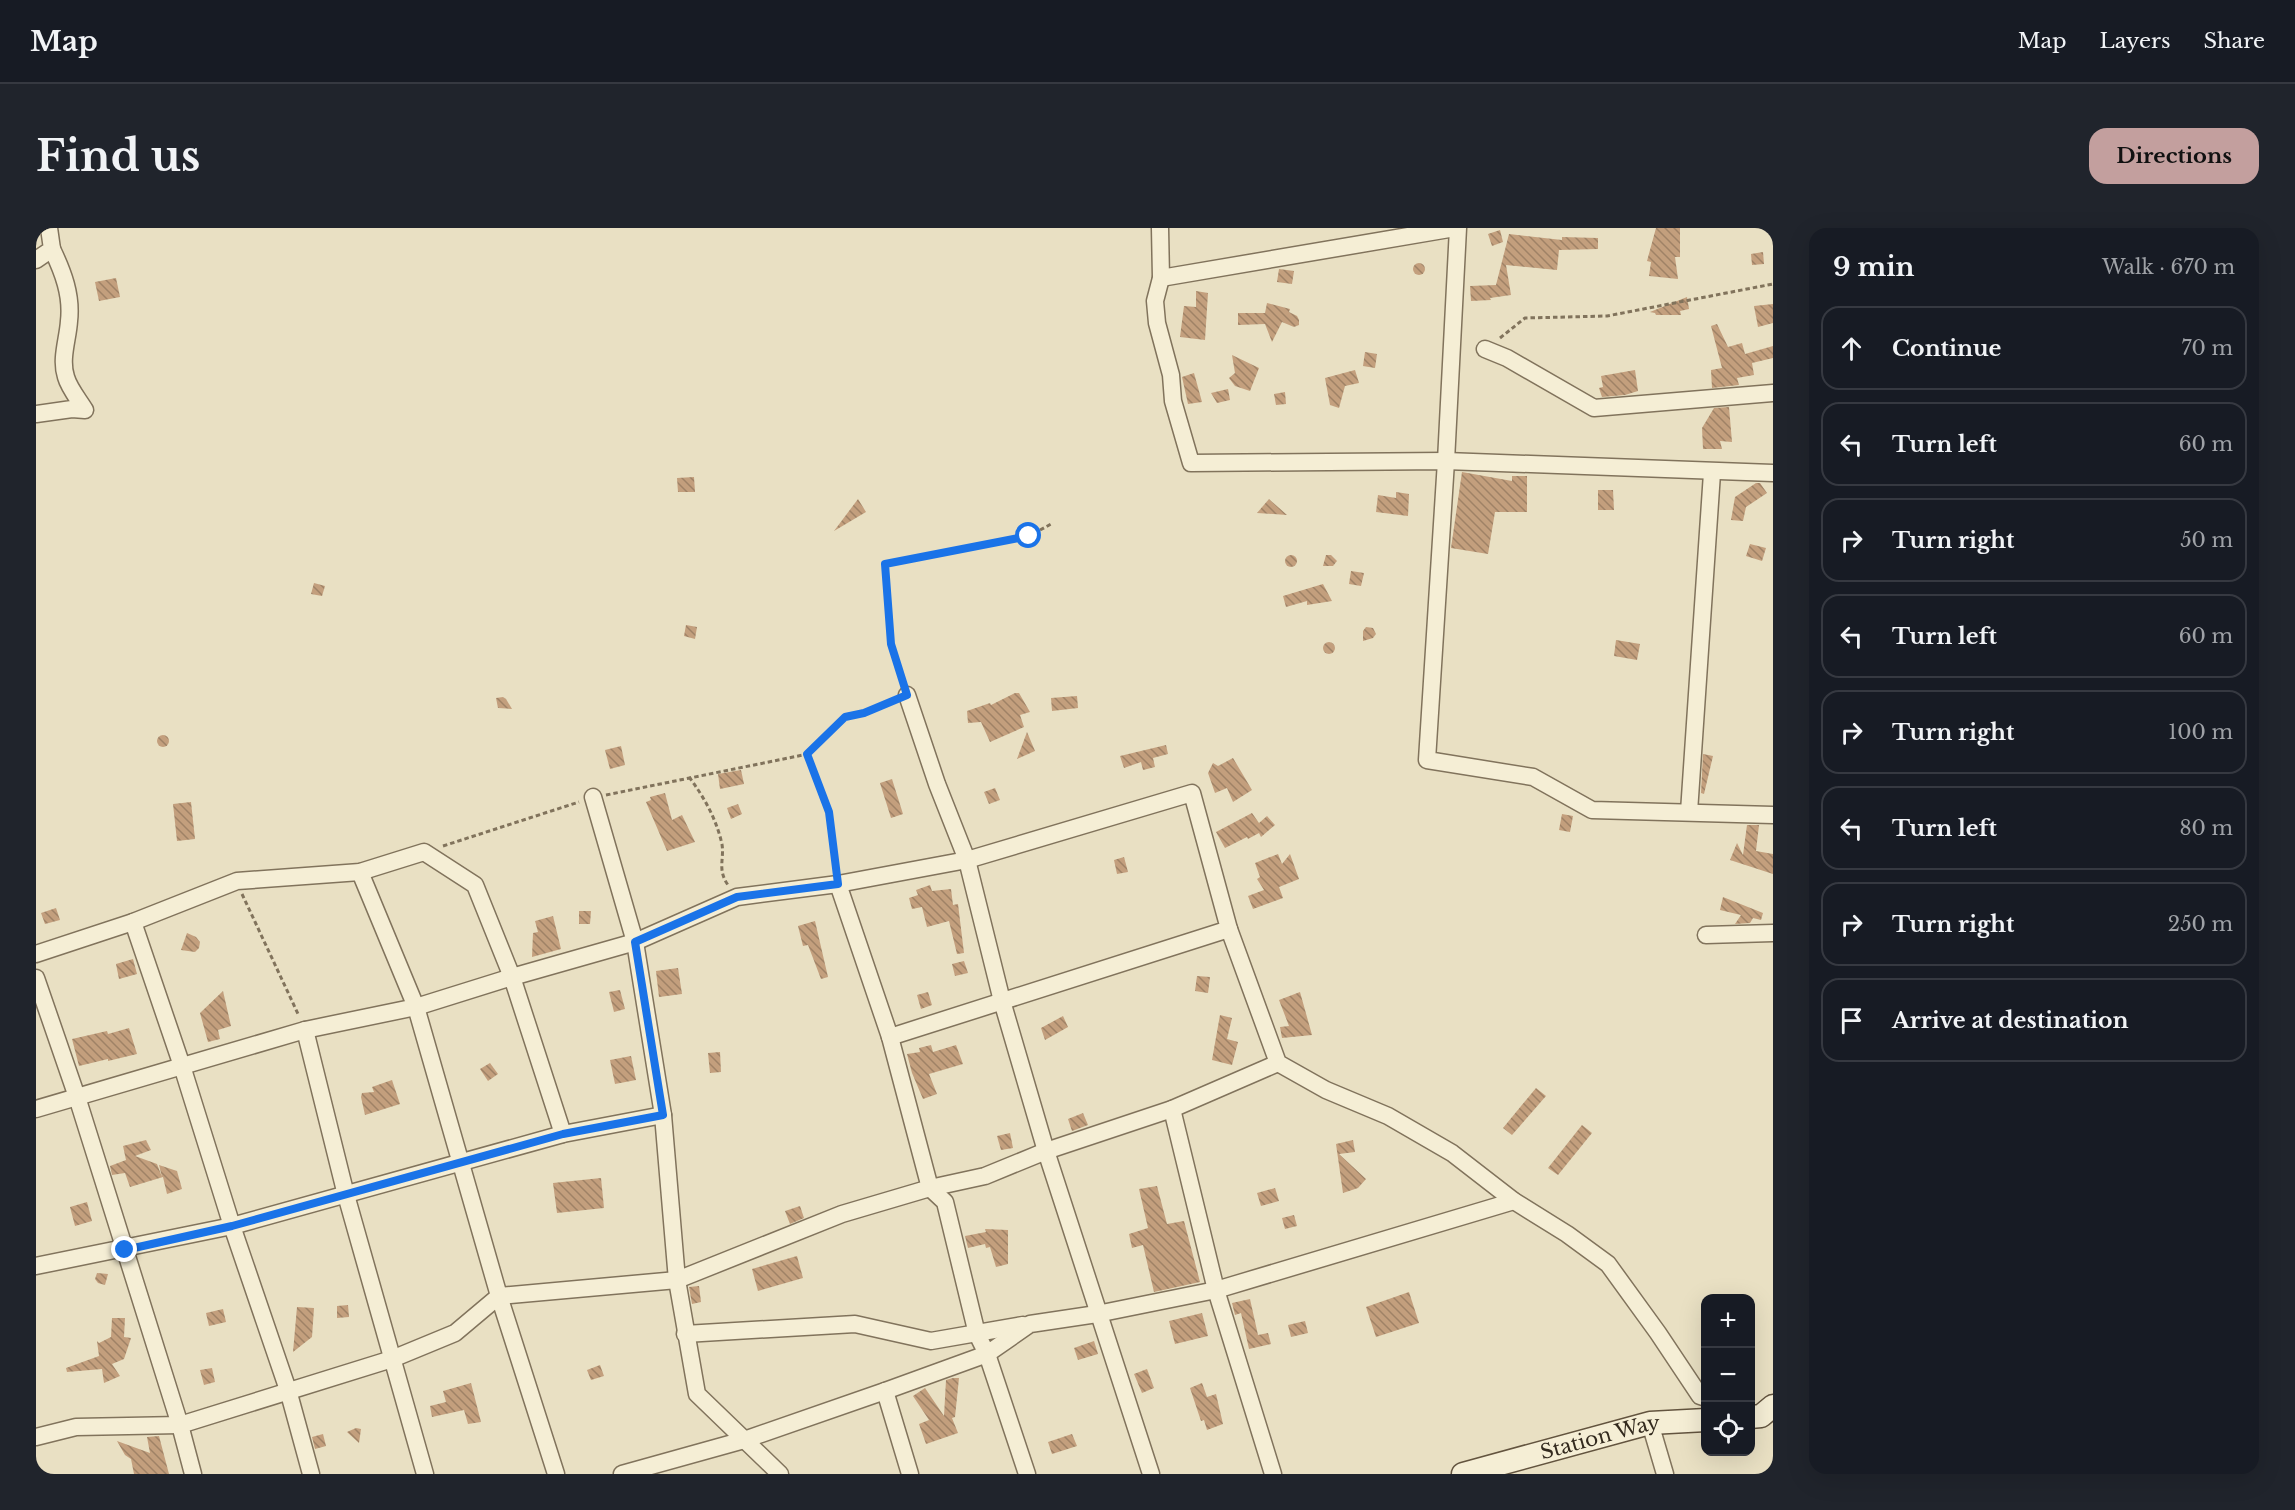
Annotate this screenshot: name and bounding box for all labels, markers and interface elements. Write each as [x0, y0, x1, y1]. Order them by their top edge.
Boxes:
text: Map [30, 24, 98, 59]
text: Map [2018, 28, 2067, 54]
text: Layers [2100, 28, 2171, 54]
text: Share [2204, 28, 2265, 54]
button: Directions [2089, 128, 2259, 184]
text: Find us [36, 130, 200, 182]
text: 9 min [1833, 251, 1914, 283]
text: Walk · 670 m [2102, 255, 2235, 279]
icon: ahead [1835, 332, 1868, 365]
text: Continue [1892, 335, 2001, 362]
text: 70 m [2181, 336, 2233, 360]
icon: left [1835, 428, 1868, 461]
text: Turn left [1892, 431, 1997, 458]
text: 60 m [2179, 432, 2233, 456]
route start [1015, 522, 1041, 548]
icon: right [1835, 524, 1868, 557]
text: Turn right [1892, 527, 2014, 554]
text: 50 m [2180, 528, 2233, 552]
icon: left [1835, 620, 1868, 653]
text: Turn left [1892, 623, 1997, 650]
text: 60 m [2179, 624, 2233, 648]
icon: right [1835, 716, 1868, 749]
text: Turn right [1892, 719, 2014, 746]
text: 100 m [2168, 720, 2233, 744]
icon: left [1835, 812, 1868, 845]
text: Turn left [1892, 815, 1997, 842]
text: 80 m [2179, 816, 2233, 840]
icon: right [1835, 908, 1868, 941]
text: Turn right [1892, 911, 2014, 938]
text: 250 m [2168, 912, 2233, 936]
icon: arrive [1835, 1004, 1868, 1037]
text: Arrive at destination [1892, 1007, 2129, 1034]
route end [111, 1236, 137, 1262]
map controls [1701, 1294, 1755, 1456]
button: + [1701, 1294, 1755, 1348]
button: − [1701, 1348, 1755, 1402]
button: locate [1701, 1402, 1755, 1456]
street label: Station Way [1538, 1410, 1660, 1464]

